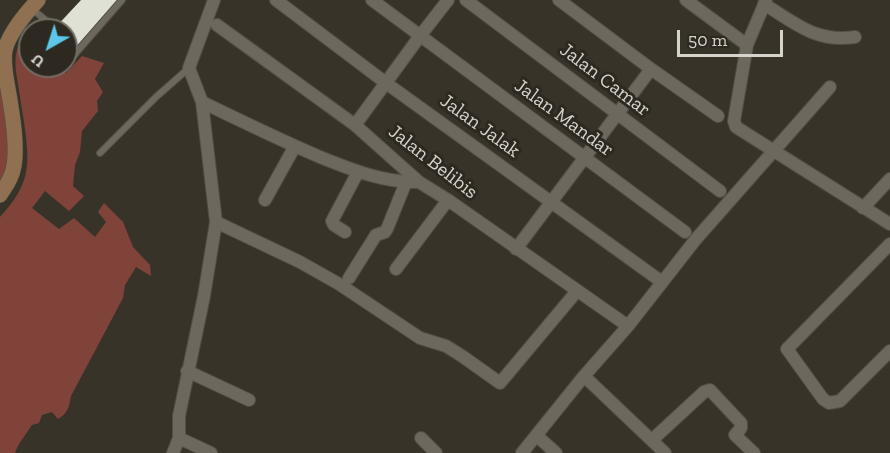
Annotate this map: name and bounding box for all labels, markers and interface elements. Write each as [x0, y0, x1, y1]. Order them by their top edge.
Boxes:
north arrow [18, 18, 78, 78]
scale bar [680, 18, 786, 56]
text: 50 m [688, 29, 727, 51]
street label: Jalan Camar [555, 38, 655, 122]
text: U [27, 50, 48, 72]
street label: Jalan Mandar [510, 74, 618, 162]
street label: Jalan Jalak [435, 89, 525, 163]
street label: Jalan Belibis [384, 120, 482, 204]

